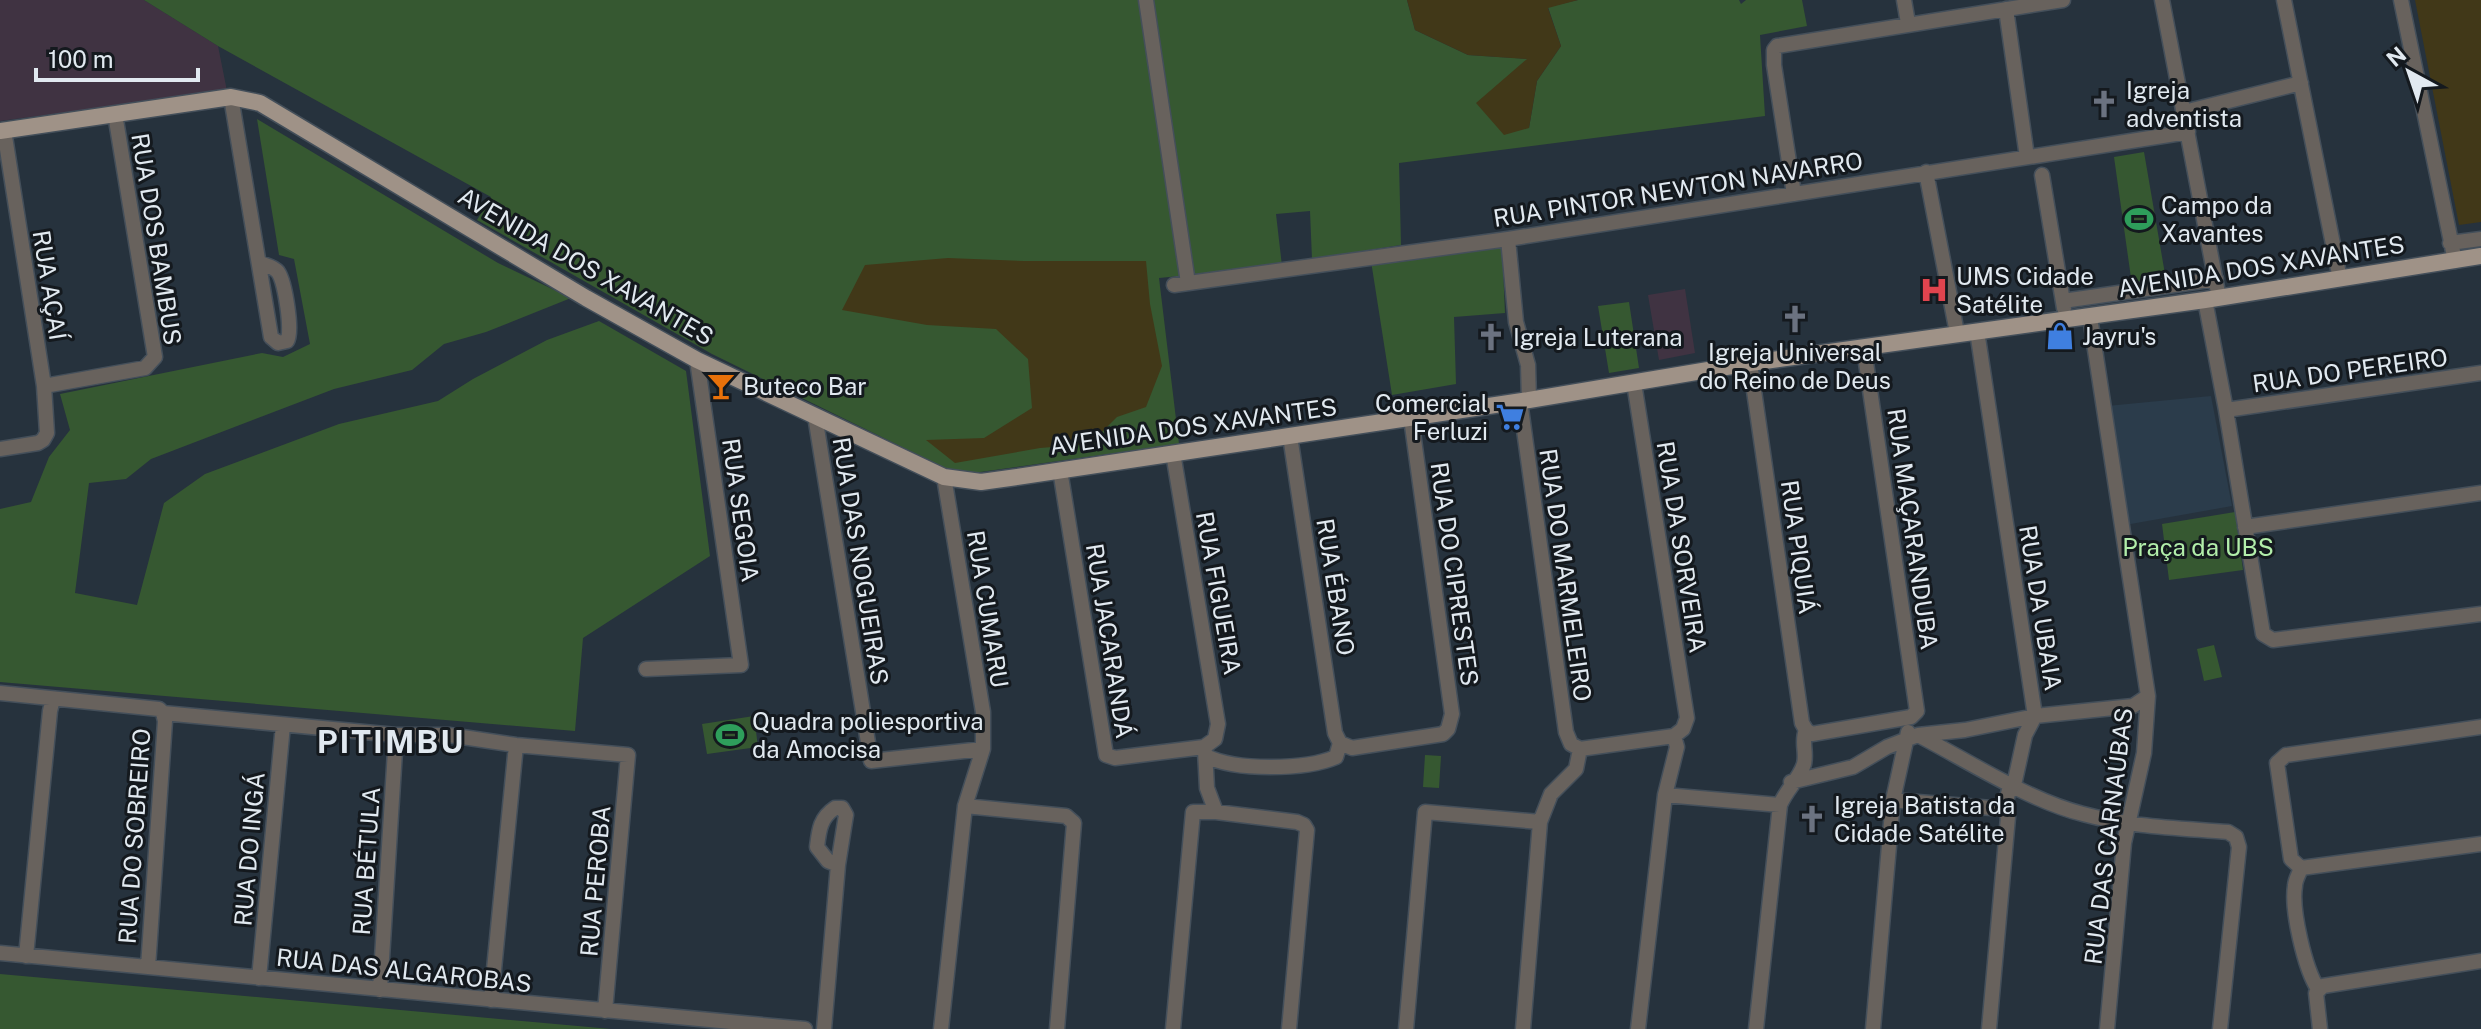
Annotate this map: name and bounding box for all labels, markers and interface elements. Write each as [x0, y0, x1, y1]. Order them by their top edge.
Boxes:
scale bar [36, 32, 198, 82]
north arrow [2369, 32, 2449, 112]
text: N [2381, 41, 2411, 72]
text: 100 m [48, 45, 114, 73]
place label: Igreja adventista [2126, 76, 2242, 132]
church icon: Igreja adventista [2089, 89, 2119, 119]
street label: RUA DOS BAMBUS [126, 131, 188, 347]
street label: RUA PINTOR NEWTON NAVARRO [1491, 146, 1865, 232]
street label: AVENIDA DOS XAVANTES [453, 181, 719, 351]
place label: Campo da Xavantes [2161, 191, 2272, 247]
sports icon: Campo da Xavantes [2124, 204, 2154, 234]
street label: RUA AÇAÍ [28, 228, 73, 343]
street label: AVENIDA DOS XAVANTES [2116, 229, 2406, 303]
place label: UMS Cidade Satélite [1956, 262, 2094, 318]
hospital icon: UMS Cidade Satélite [1919, 275, 1949, 305]
church icon: Igreja Universal do Reino de Deus [1780, 304, 1810, 334]
shop icon: Jayru's [2045, 321, 2075, 351]
church icon: Igreja Luterana [1476, 322, 1506, 352]
place label: Jayru's [2082, 322, 2156, 350]
place label: Igreja Luterana [1513, 323, 1683, 351]
place label: Igreja Universal do Reino de Deus [1699, 338, 1891, 394]
street label: RUA DO PEREIRO [2251, 342, 2449, 398]
bar icon: Buteco Bar [706, 371, 736, 401]
place label: Buteco Bar [743, 372, 867, 400]
place label: Comercial Ferluzi [1375, 389, 1488, 445]
street label: AVENIDA DOS XAVANTES [1047, 392, 1339, 460]
supermarket icon: Comercial Ferluzi [1495, 402, 1525, 432]
street label: RUA MAÇARANDUBA [1882, 407, 1944, 651]
street label: RUA DAS NOGUEIRAS [828, 435, 894, 687]
street label: RUA SEGOIA [717, 436, 765, 584]
street label: RUA DA SORVEIRA [1651, 439, 1713, 655]
street label: RUA DO MARMELEIRO [1534, 447, 1598, 703]
street label: RUA DO CIPRESTES [1425, 460, 1485, 688]
street label: RUA PIQUIÁ [1776, 478, 1822, 616]
street label: RUA FIGUEIRA [1191, 509, 1247, 677]
street label: RUA ÉBANO [1311, 516, 1361, 658]
street label: RUA DA UBAIA [2014, 523, 2068, 693]
street label: RUA CUMARU [962, 528, 1014, 690]
park label: Praça da UBS [2122, 533, 2274, 561]
street label: RUA JACARANDÁ [1081, 542, 1139, 740]
street label: RUA DAS CARNAÚBAS [2078, 706, 2138, 966]
place label: Quadra poliesportiva da Amocisa [752, 707, 984, 763]
sports icon: Quadra poliesportiva da Amocisa [715, 720, 745, 750]
district label: PITIMBU [317, 723, 465, 760]
street label: RUA DO SOBREIRO [112, 727, 156, 945]
street label: RUA DO INGÁ [228, 771, 270, 927]
street label: RUA BÉTULA [347, 786, 385, 936]
place label: Igreja Batista da Cidade Satélite [1834, 791, 2015, 847]
street label: RUA PEROBA [574, 804, 616, 958]
church icon: Igreja Batista da Cidade Satélite [1797, 804, 1827, 834]
street label: RUA DAS ALGAROBAS [275, 943, 533, 997]

